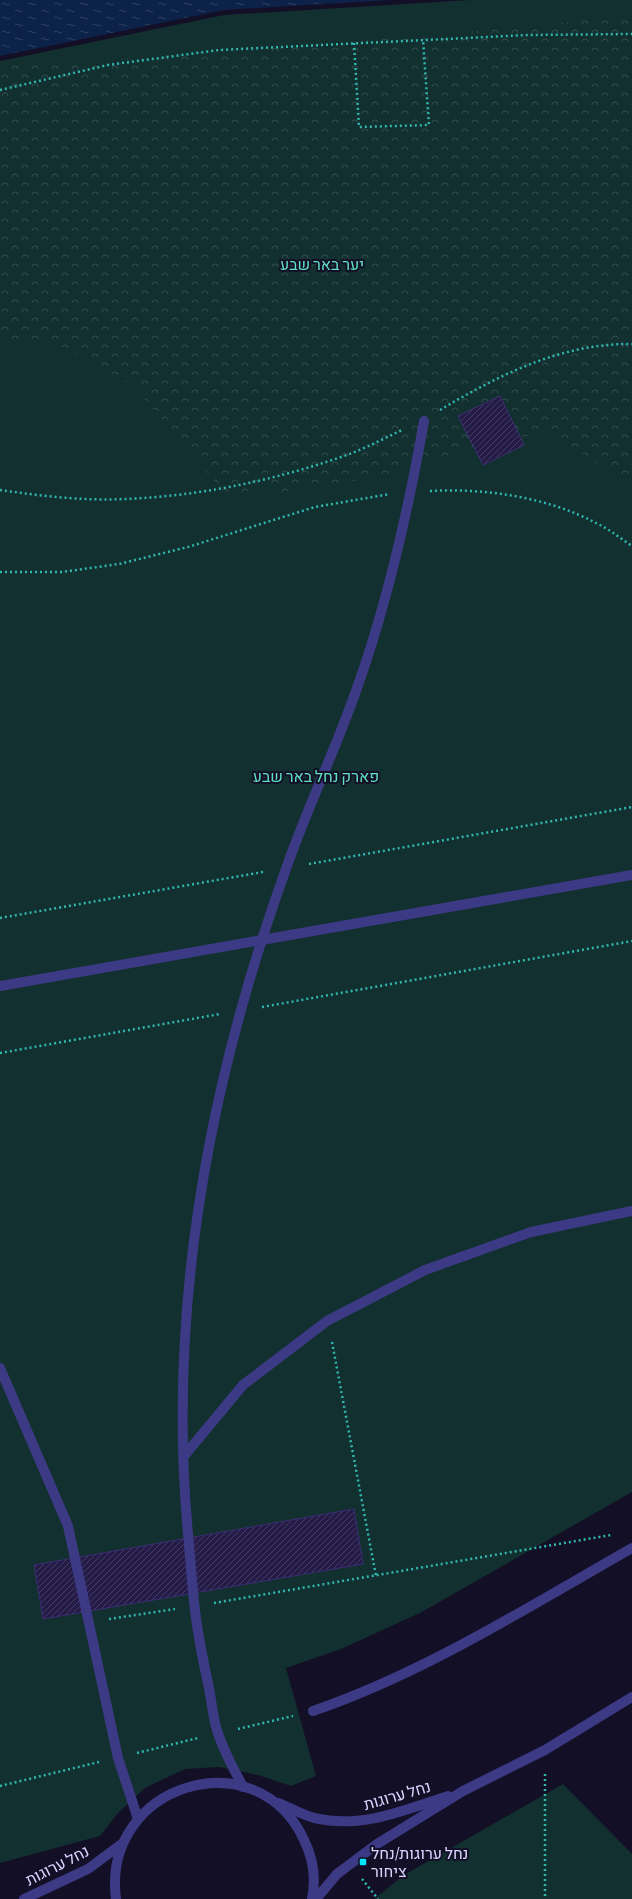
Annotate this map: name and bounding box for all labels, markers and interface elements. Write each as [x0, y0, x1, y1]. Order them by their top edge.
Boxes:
park label: יער באר שבע [280, 257, 364, 273]
park label: פארק נחל באר שבע [253, 769, 379, 785]
street label: נחל ערוגות [362, 1779, 433, 1813]
street label: נחל ערוגות [23, 1843, 92, 1889]
place label: נחל ערוגות/נחל ציחור [371, 1846, 468, 1880]
marker: נחל ערוגות/נחל ציחור [358, 1857, 368, 1867]

